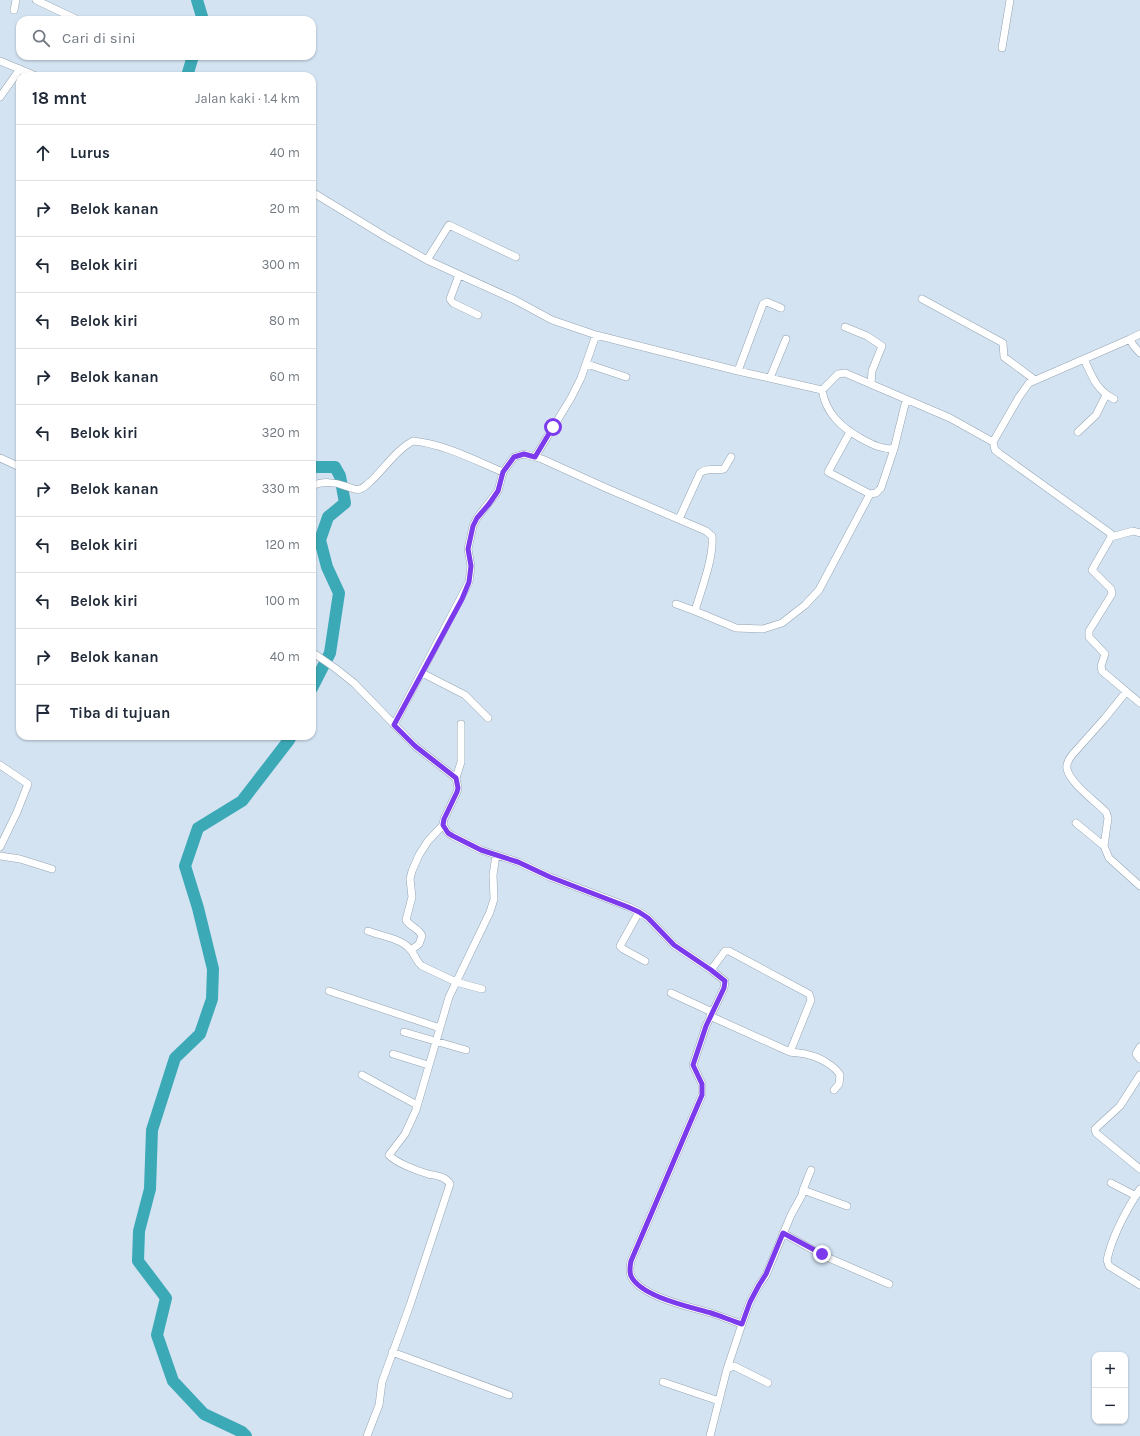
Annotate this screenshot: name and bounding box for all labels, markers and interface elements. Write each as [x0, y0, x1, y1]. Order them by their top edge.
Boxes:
search box [16, 16, 316, 60]
icon: search [30, 27, 52, 49]
text: Cari di sini [62, 29, 136, 47]
text: 18 mnt [32, 88, 87, 108]
text: Jalan kaki · 1.4 km [195, 91, 300, 106]
icon: ahead [32, 142, 54, 164]
text: Lurus [70, 144, 110, 162]
text: 40 m [270, 145, 300, 160]
icon: right [32, 198, 54, 220]
text: Belok kanan [70, 200, 159, 218]
text: 20 m [270, 201, 300, 216]
icon: left [32, 254, 54, 276]
text: Belok kiri [70, 256, 138, 274]
text: 300 m [262, 257, 300, 272]
icon: left [32, 310, 54, 332]
text: Belok kiri [70, 312, 138, 330]
text: 80 m [269, 313, 300, 328]
icon: right [32, 366, 54, 388]
text: Belok kanan [70, 368, 159, 386]
text: 60 m [270, 369, 300, 384]
route start [544, 418, 562, 436]
icon: left [32, 422, 54, 444]
text: Belok kiri [70, 424, 138, 442]
text: 320 m [262, 425, 300, 440]
icon: right [32, 478, 54, 500]
text: Belok kanan [70, 480, 159, 498]
text: 330 m [262, 481, 300, 496]
icon: left [32, 534, 54, 556]
text: Belok kiri [70, 536, 138, 554]
text: 120 m [265, 537, 300, 552]
icon: left [32, 590, 54, 612]
text: Belok kiri [70, 592, 138, 610]
text: 100 m [265, 593, 300, 608]
icon: right [32, 646, 54, 668]
text: Belok kanan [70, 648, 159, 666]
text: 40 m [270, 649, 300, 664]
icon: arrive [32, 702, 54, 724]
text: Tiba di tujuan [70, 704, 170, 722]
route end [813, 1245, 831, 1263]
map controls [1092, 1352, 1128, 1424]
button: + [1092, 1352, 1128, 1388]
button: − [1092, 1388, 1128, 1424]

